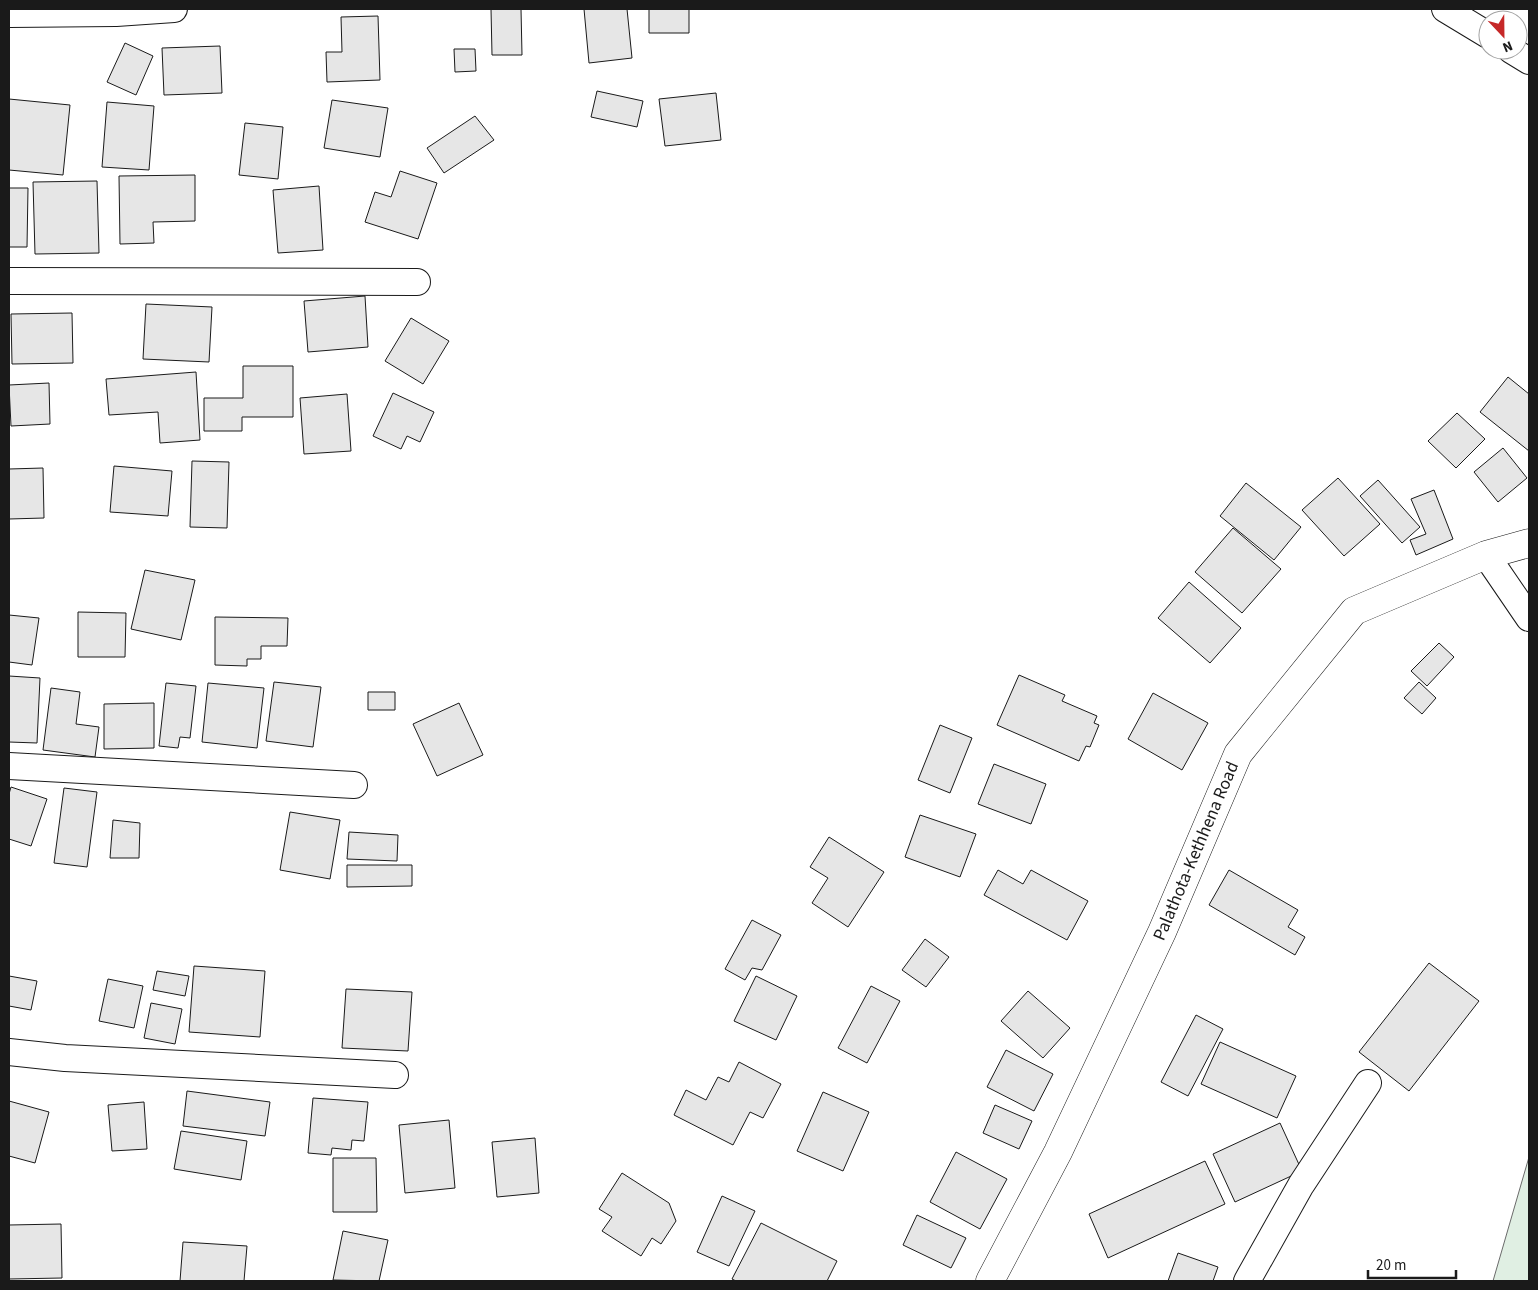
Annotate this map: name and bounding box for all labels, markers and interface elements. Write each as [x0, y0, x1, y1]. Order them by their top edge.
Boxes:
north arrow [1478, 10, 1528, 60]
text: N [1499, 35, 1516, 57]
street label: Palathota-Kethhena Road [1147, 758, 1245, 944]
scale bar [1368, 1248, 1456, 1280]
text: 20 m [1376, 1255, 1406, 1276]

